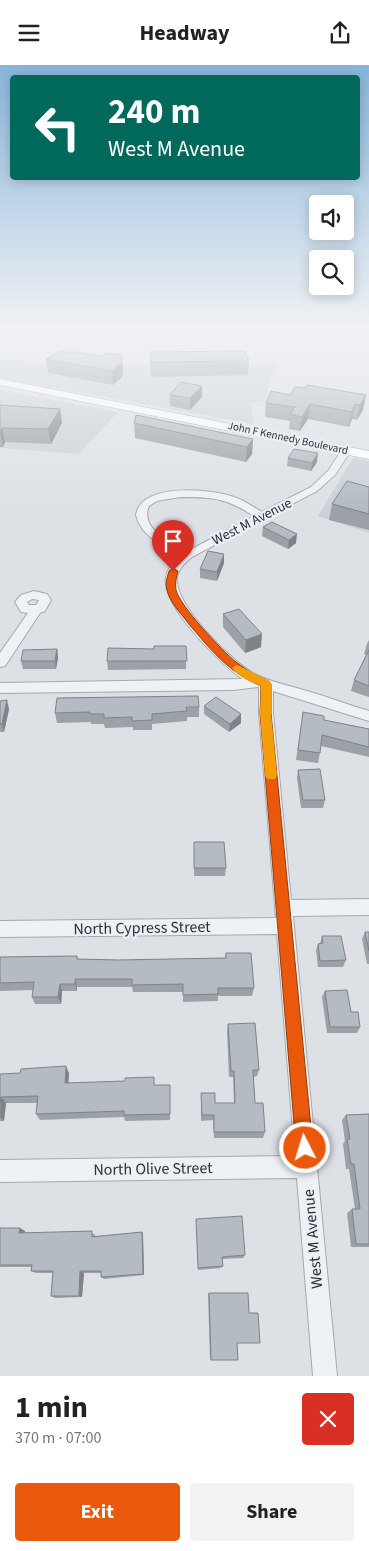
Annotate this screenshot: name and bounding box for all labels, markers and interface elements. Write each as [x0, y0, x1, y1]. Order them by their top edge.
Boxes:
text: Headway [139, 17, 230, 49]
icon: menu [15, 19, 43, 47]
icon: share [326, 19, 354, 47]
text: 240 m [108, 87, 200, 137]
icon: left [25, 95, 90, 160]
text: West M Avenue [108, 133, 245, 165]
map controls [309, 195, 354, 295]
button: sound [309, 195, 354, 240]
button: search [309, 250, 354, 295]
street label: John F Kennedy Boulevard [226, 418, 350, 458]
street label: West M Avenue [209, 493, 295, 551]
pin [152, 520, 194, 571]
icon: arrive [159, 527, 187, 555]
street label: North Cypress Street [73, 916, 211, 940]
position arrow [278, 1121, 330, 1173]
street label: North Olive Street [93, 1157, 213, 1181]
street label: West M Avenue [298, 1188, 328, 1290]
text: 1 min [15, 1386, 88, 1429]
button: close [302, 1393, 354, 1445]
text: 370 m · 07:00 [15, 1427, 102, 1449]
button: Exit [15, 1483, 180, 1541]
button: Share [190, 1483, 354, 1541]

